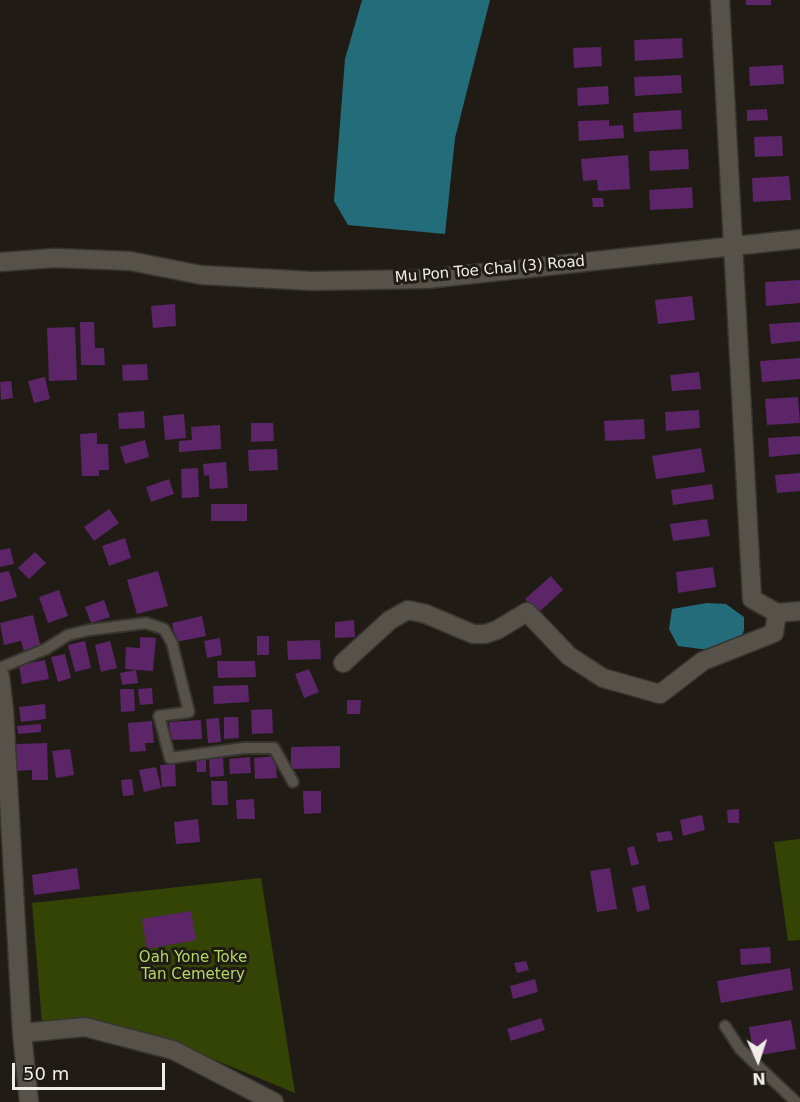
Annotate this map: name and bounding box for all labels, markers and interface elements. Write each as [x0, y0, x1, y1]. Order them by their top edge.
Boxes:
street label: Mu Pon Toe Chal (3) Road [394, 253, 586, 287]
park label: Oah Yone Toke Tan Cemetery [139, 949, 247, 984]
north arrow [728, 1030, 788, 1090]
scale bar [15, 1051, 168, 1089]
text: 50 m [23, 1063, 69, 1084]
text: N [752, 1069, 766, 1088]

